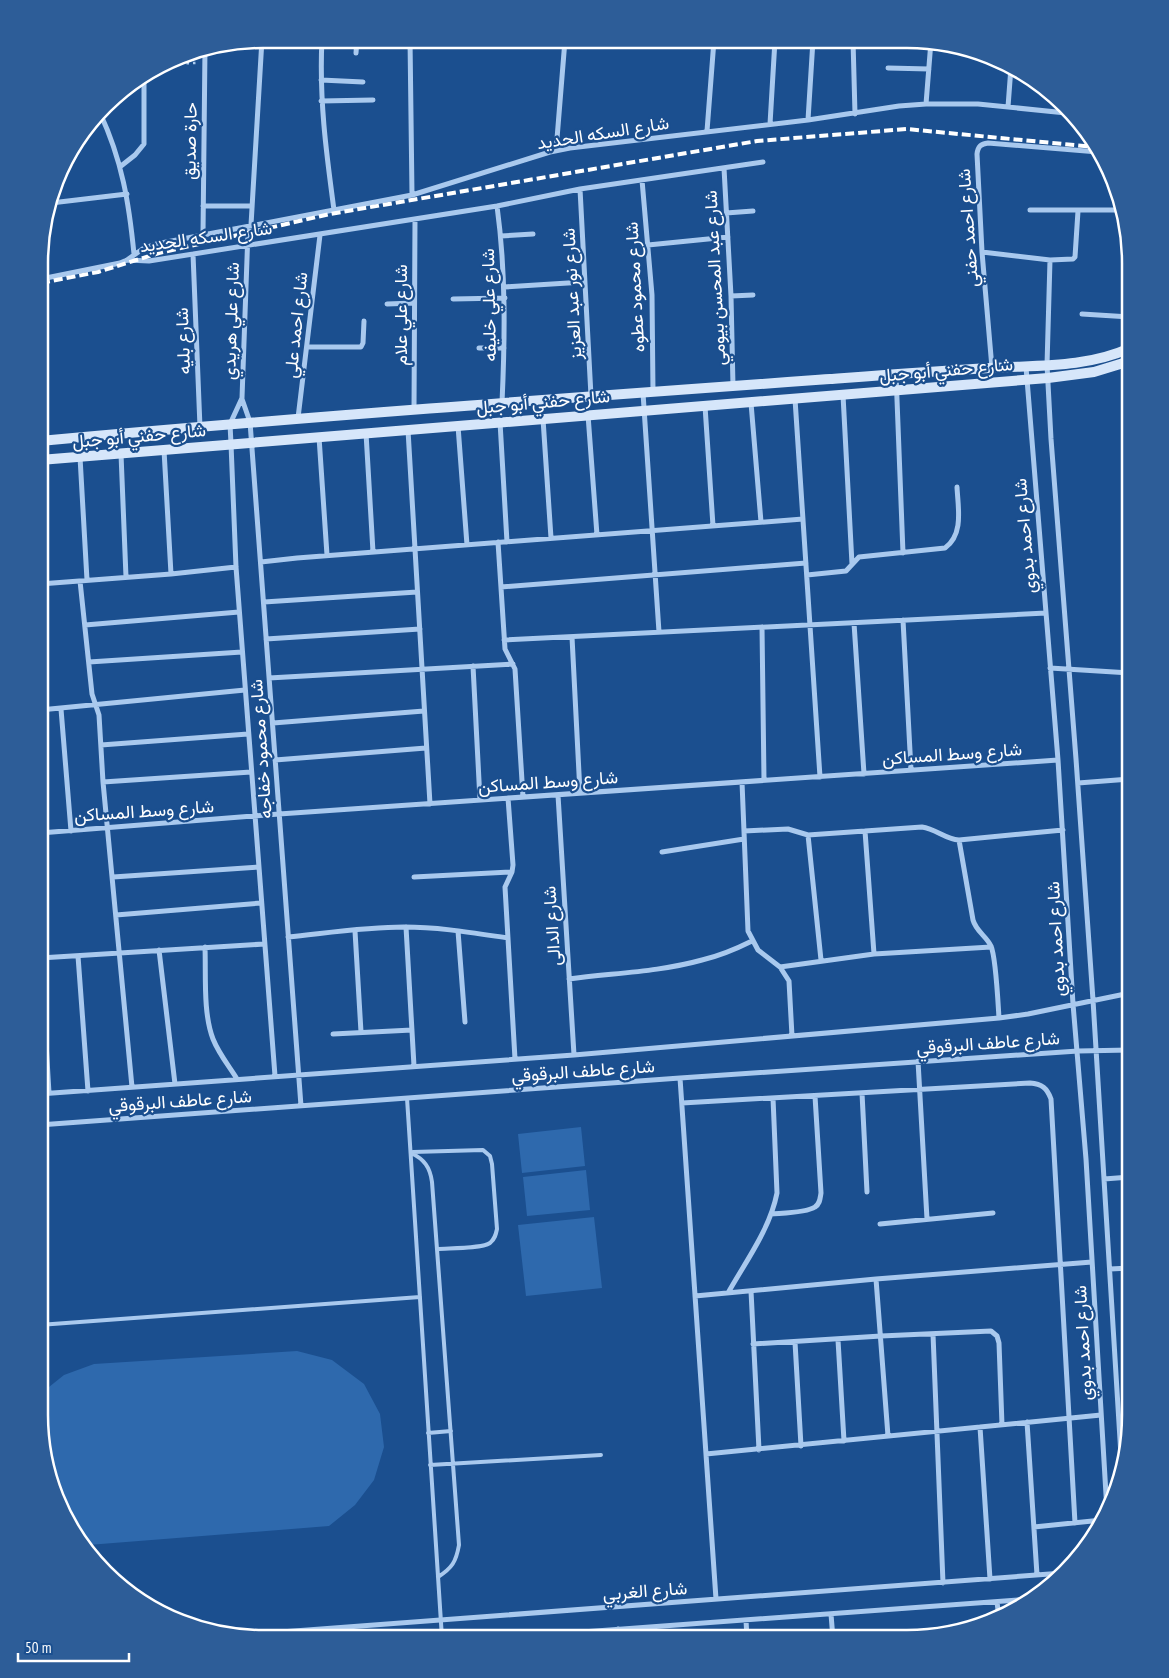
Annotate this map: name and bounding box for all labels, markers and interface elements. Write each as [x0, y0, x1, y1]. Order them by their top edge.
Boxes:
street label: حارة صديق [177, 102, 202, 180]
street label: شارع السكه الحديد [535, 111, 671, 155]
street label: شارع احمد حفني [952, 168, 987, 288]
street label: شارع عبد المحسن بيومي [698, 190, 735, 366]
street label: شارع السكه الحديد [138, 216, 274, 258]
street label: شارع محمود عطوه [620, 221, 650, 353]
street label: شارع نور عبد العزيز [557, 227, 587, 362]
street label: شارع علي خليفه [476, 248, 505, 362]
street label: شارع علي هريدي [217, 262, 248, 380]
street label: شارع علي علام [389, 264, 416, 366]
street label: شارع احمد علي [278, 271, 316, 380]
street label: شارع بليه [170, 307, 196, 375]
street label: شارع حفني أبو جبل [878, 352, 1014, 391]
street label: شارع حفني أبو جبل [475, 384, 611, 423]
street label: شارع حفني أبو جبل [71, 418, 207, 457]
street label: شارع احمد بدوي [1008, 477, 1045, 595]
street label: شارع محمود خفاجه [244, 678, 278, 820]
street label: شارع وسط المساكن [881, 737, 1023, 771]
street label: شارع وسط المساكن [477, 765, 619, 799]
street label: شارع وسط المساكن [73, 794, 215, 828]
street label: شارع احمد بدوي [1041, 881, 1074, 997]
street label: شارع الدالى [537, 885, 567, 967]
street label: شارع عاطف البرقوقي [915, 1026, 1061, 1063]
street label: شارع عاطف البرقوقي [510, 1054, 656, 1091]
street label: شارع عاطف البرقوقي [107, 1084, 253, 1121]
street label: شارع احمد بدوي [1068, 1285, 1101, 1401]
street label: شارع الغربي [602, 1576, 688, 1609]
scale bar [18, 1630, 129, 1662]
text: 50 m [25, 1638, 51, 1657]

